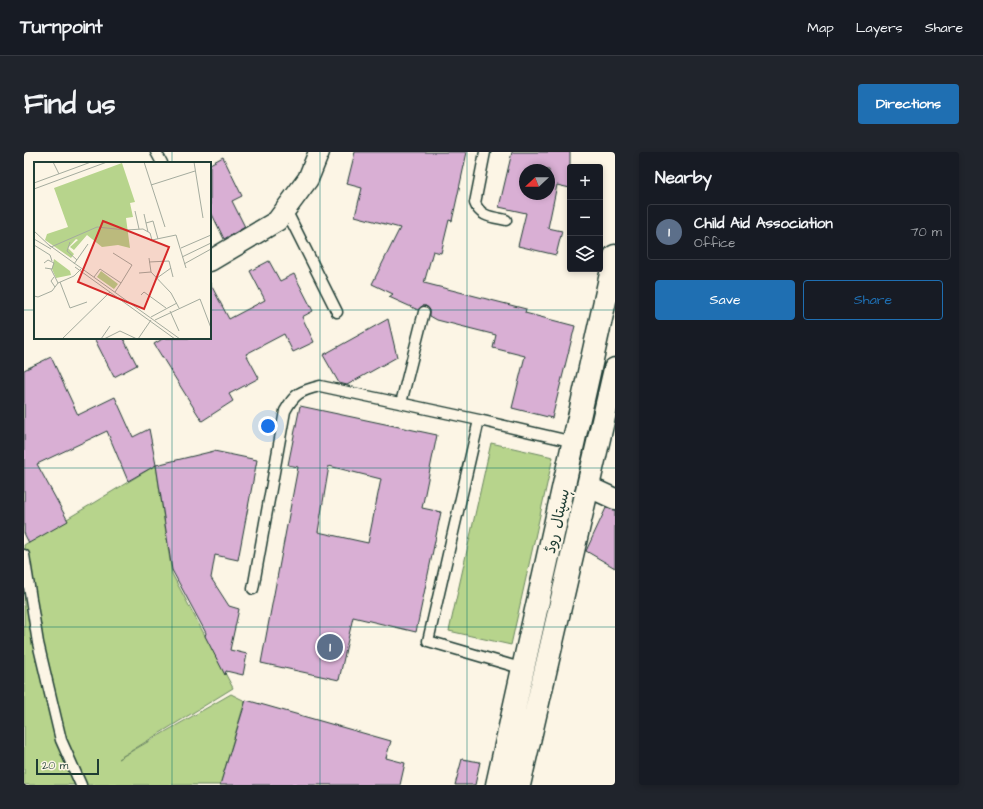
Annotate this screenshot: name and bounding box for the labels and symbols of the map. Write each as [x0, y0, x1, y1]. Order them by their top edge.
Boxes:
inset map [34, 162, 211, 339]
north arrow [519, 164, 555, 200]
your location [258, 416, 278, 436]
street label: ہسپتال روڈ [540, 487, 575, 556]
pin: 1 [317, 632, 343, 662]
scale bar [36, 757, 99, 776]

